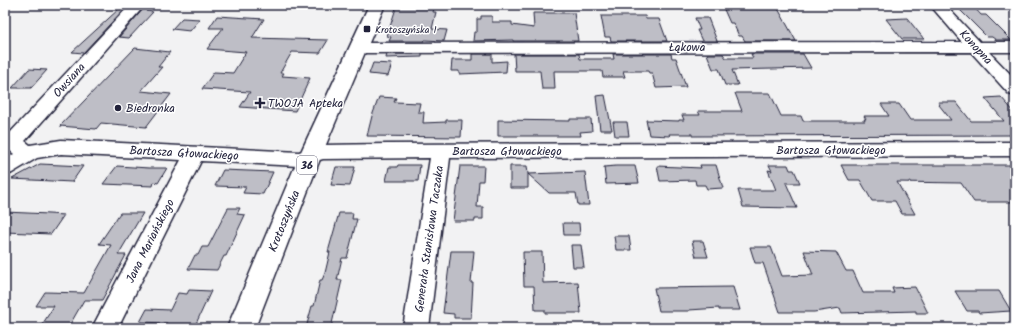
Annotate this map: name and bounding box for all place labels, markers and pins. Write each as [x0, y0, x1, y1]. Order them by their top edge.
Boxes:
place label: Krotoszyńska I [375, 22, 437, 38]
marker: Krotoszyńska I [362, 24, 372, 34]
place label: TWOJA Apteka [268, 94, 344, 113]
marker: TWOJA Apteka [255, 98, 265, 108]
place label: Biedronka [126, 99, 175, 118]
marker: Biedronka [113, 103, 123, 113]

